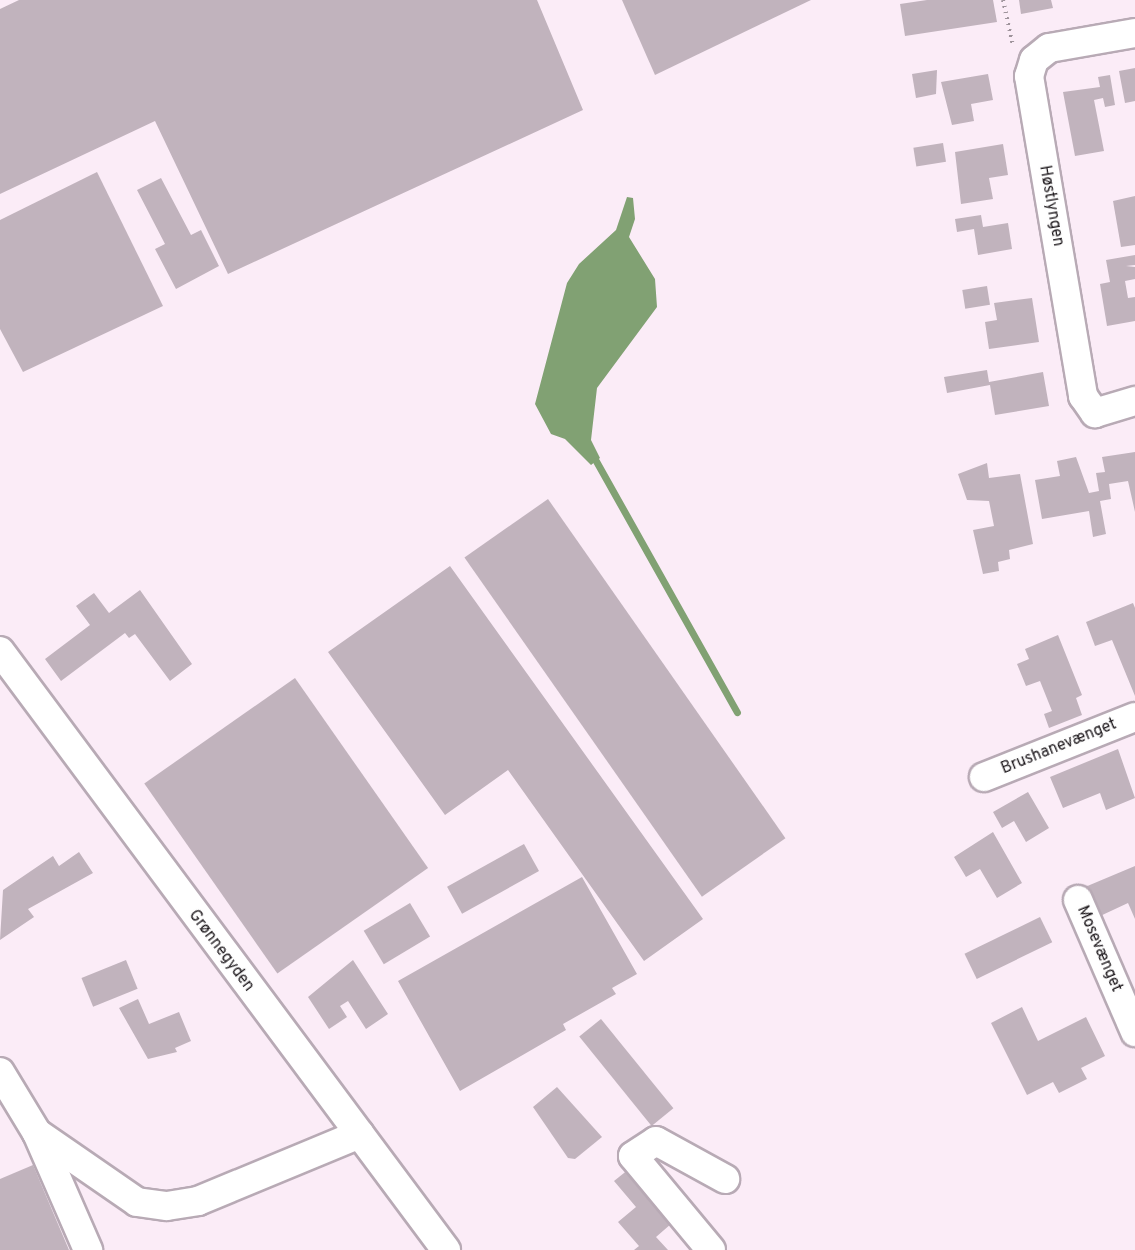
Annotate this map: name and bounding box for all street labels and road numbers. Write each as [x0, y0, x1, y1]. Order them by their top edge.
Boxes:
street label: Høstlyngen [1034, 164, 1068, 248]
street label: Brushanevænget [998, 715, 1120, 779]
street label: Mosevænget [1072, 903, 1126, 995]
street label: Grønnegyden [184, 906, 258, 996]

